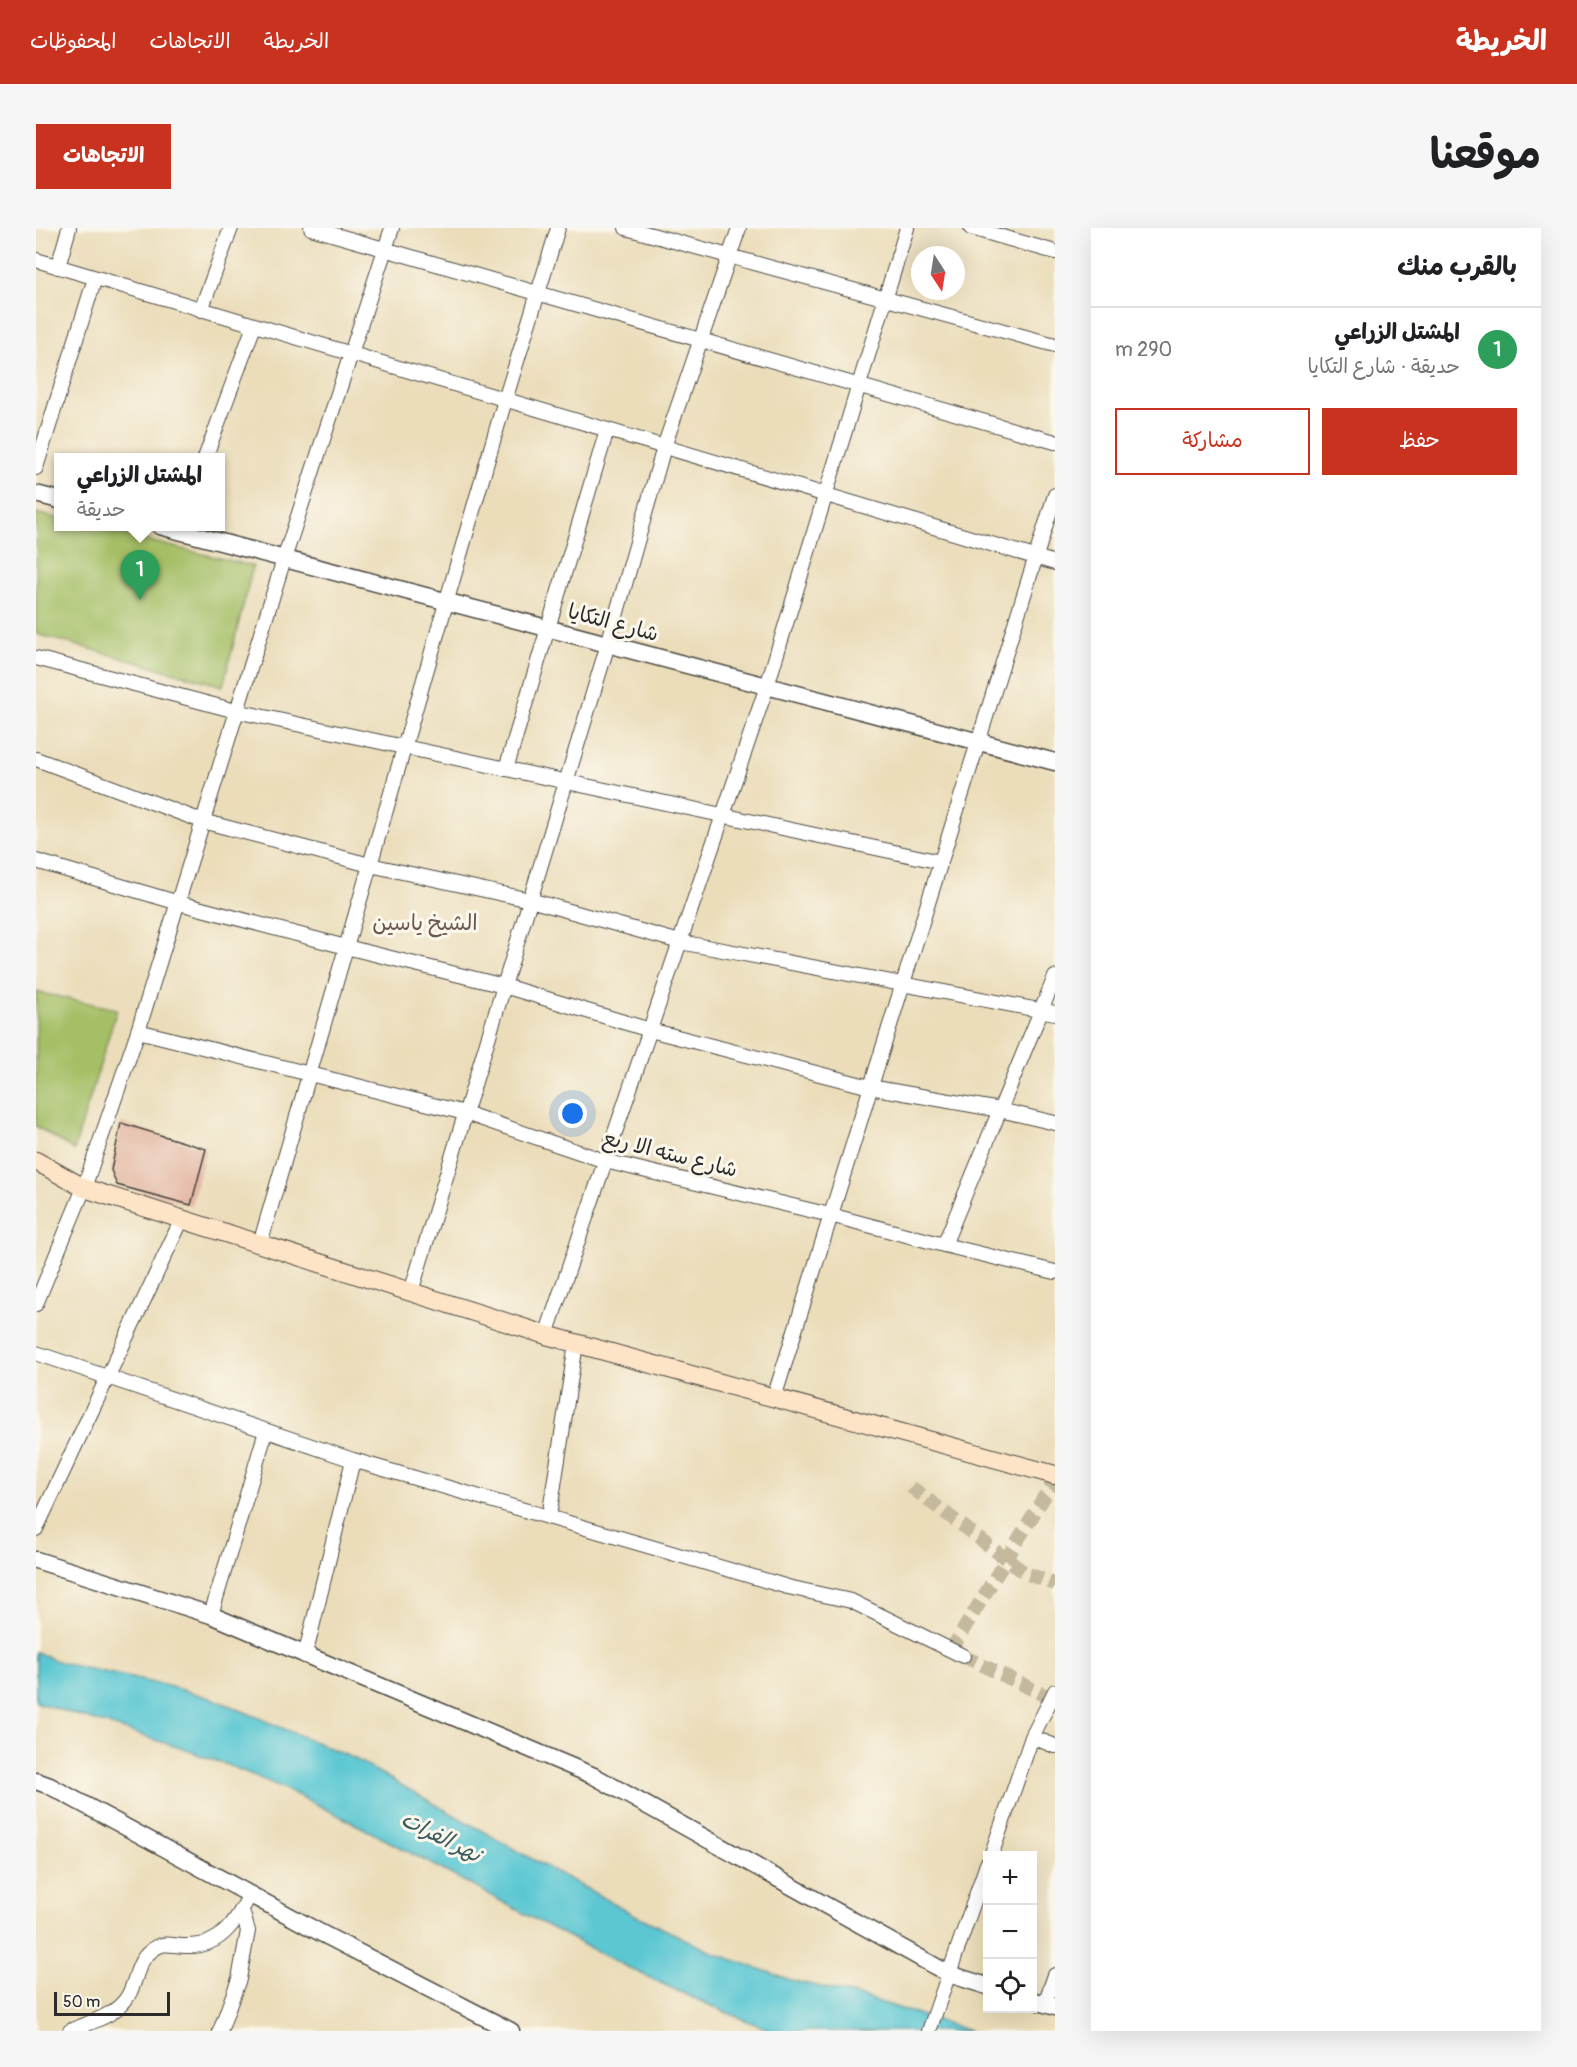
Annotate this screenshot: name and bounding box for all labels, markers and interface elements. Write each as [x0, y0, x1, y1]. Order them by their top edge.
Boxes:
text: الخريطة [1456, 24, 1547, 59]
text: المحفوظات [30, 28, 116, 55]
text: الاتجاهات [149, 28, 231, 55]
text: الخريطة [264, 28, 329, 55]
button: الاتجاهات [36, 124, 171, 189]
text: موقعنا [1430, 129, 1541, 181]
north arrow [911, 246, 965, 300]
text: بالقرب منك [1397, 251, 1517, 283]
text: المشتل الزراعي [1335, 318, 1460, 346]
text: 290 m [1115, 337, 1172, 362]
text: 1 [1494, 337, 1501, 362]
text: حديقة · شارع التكايا [1308, 354, 1460, 379]
button: مشاركة [1115, 408, 1310, 475]
button: حفظ [1322, 408, 1517, 475]
popup [54, 453, 225, 531]
text: المشتل الزراعي [77, 461, 202, 489]
text: حديقة [77, 497, 126, 522]
pin: 1 [120, 550, 160, 600]
street label: شارع التكايا [564, 598, 661, 649]
district label: الشيخ ياسين [372, 909, 478, 938]
your location [558, 1099, 587, 1128]
street label: شارع سته الا ربع [600, 1124, 740, 1185]
water label: نهر الفرات [396, 1805, 488, 1870]
map controls [983, 1851, 1037, 2013]
button: + [983, 1851, 1037, 1905]
button: − [983, 1905, 1037, 1959]
button: locate [983, 1959, 1037, 2013]
scale bar [54, 1989, 170, 2016]
text: 50 m [63, 1992, 100, 2012]

